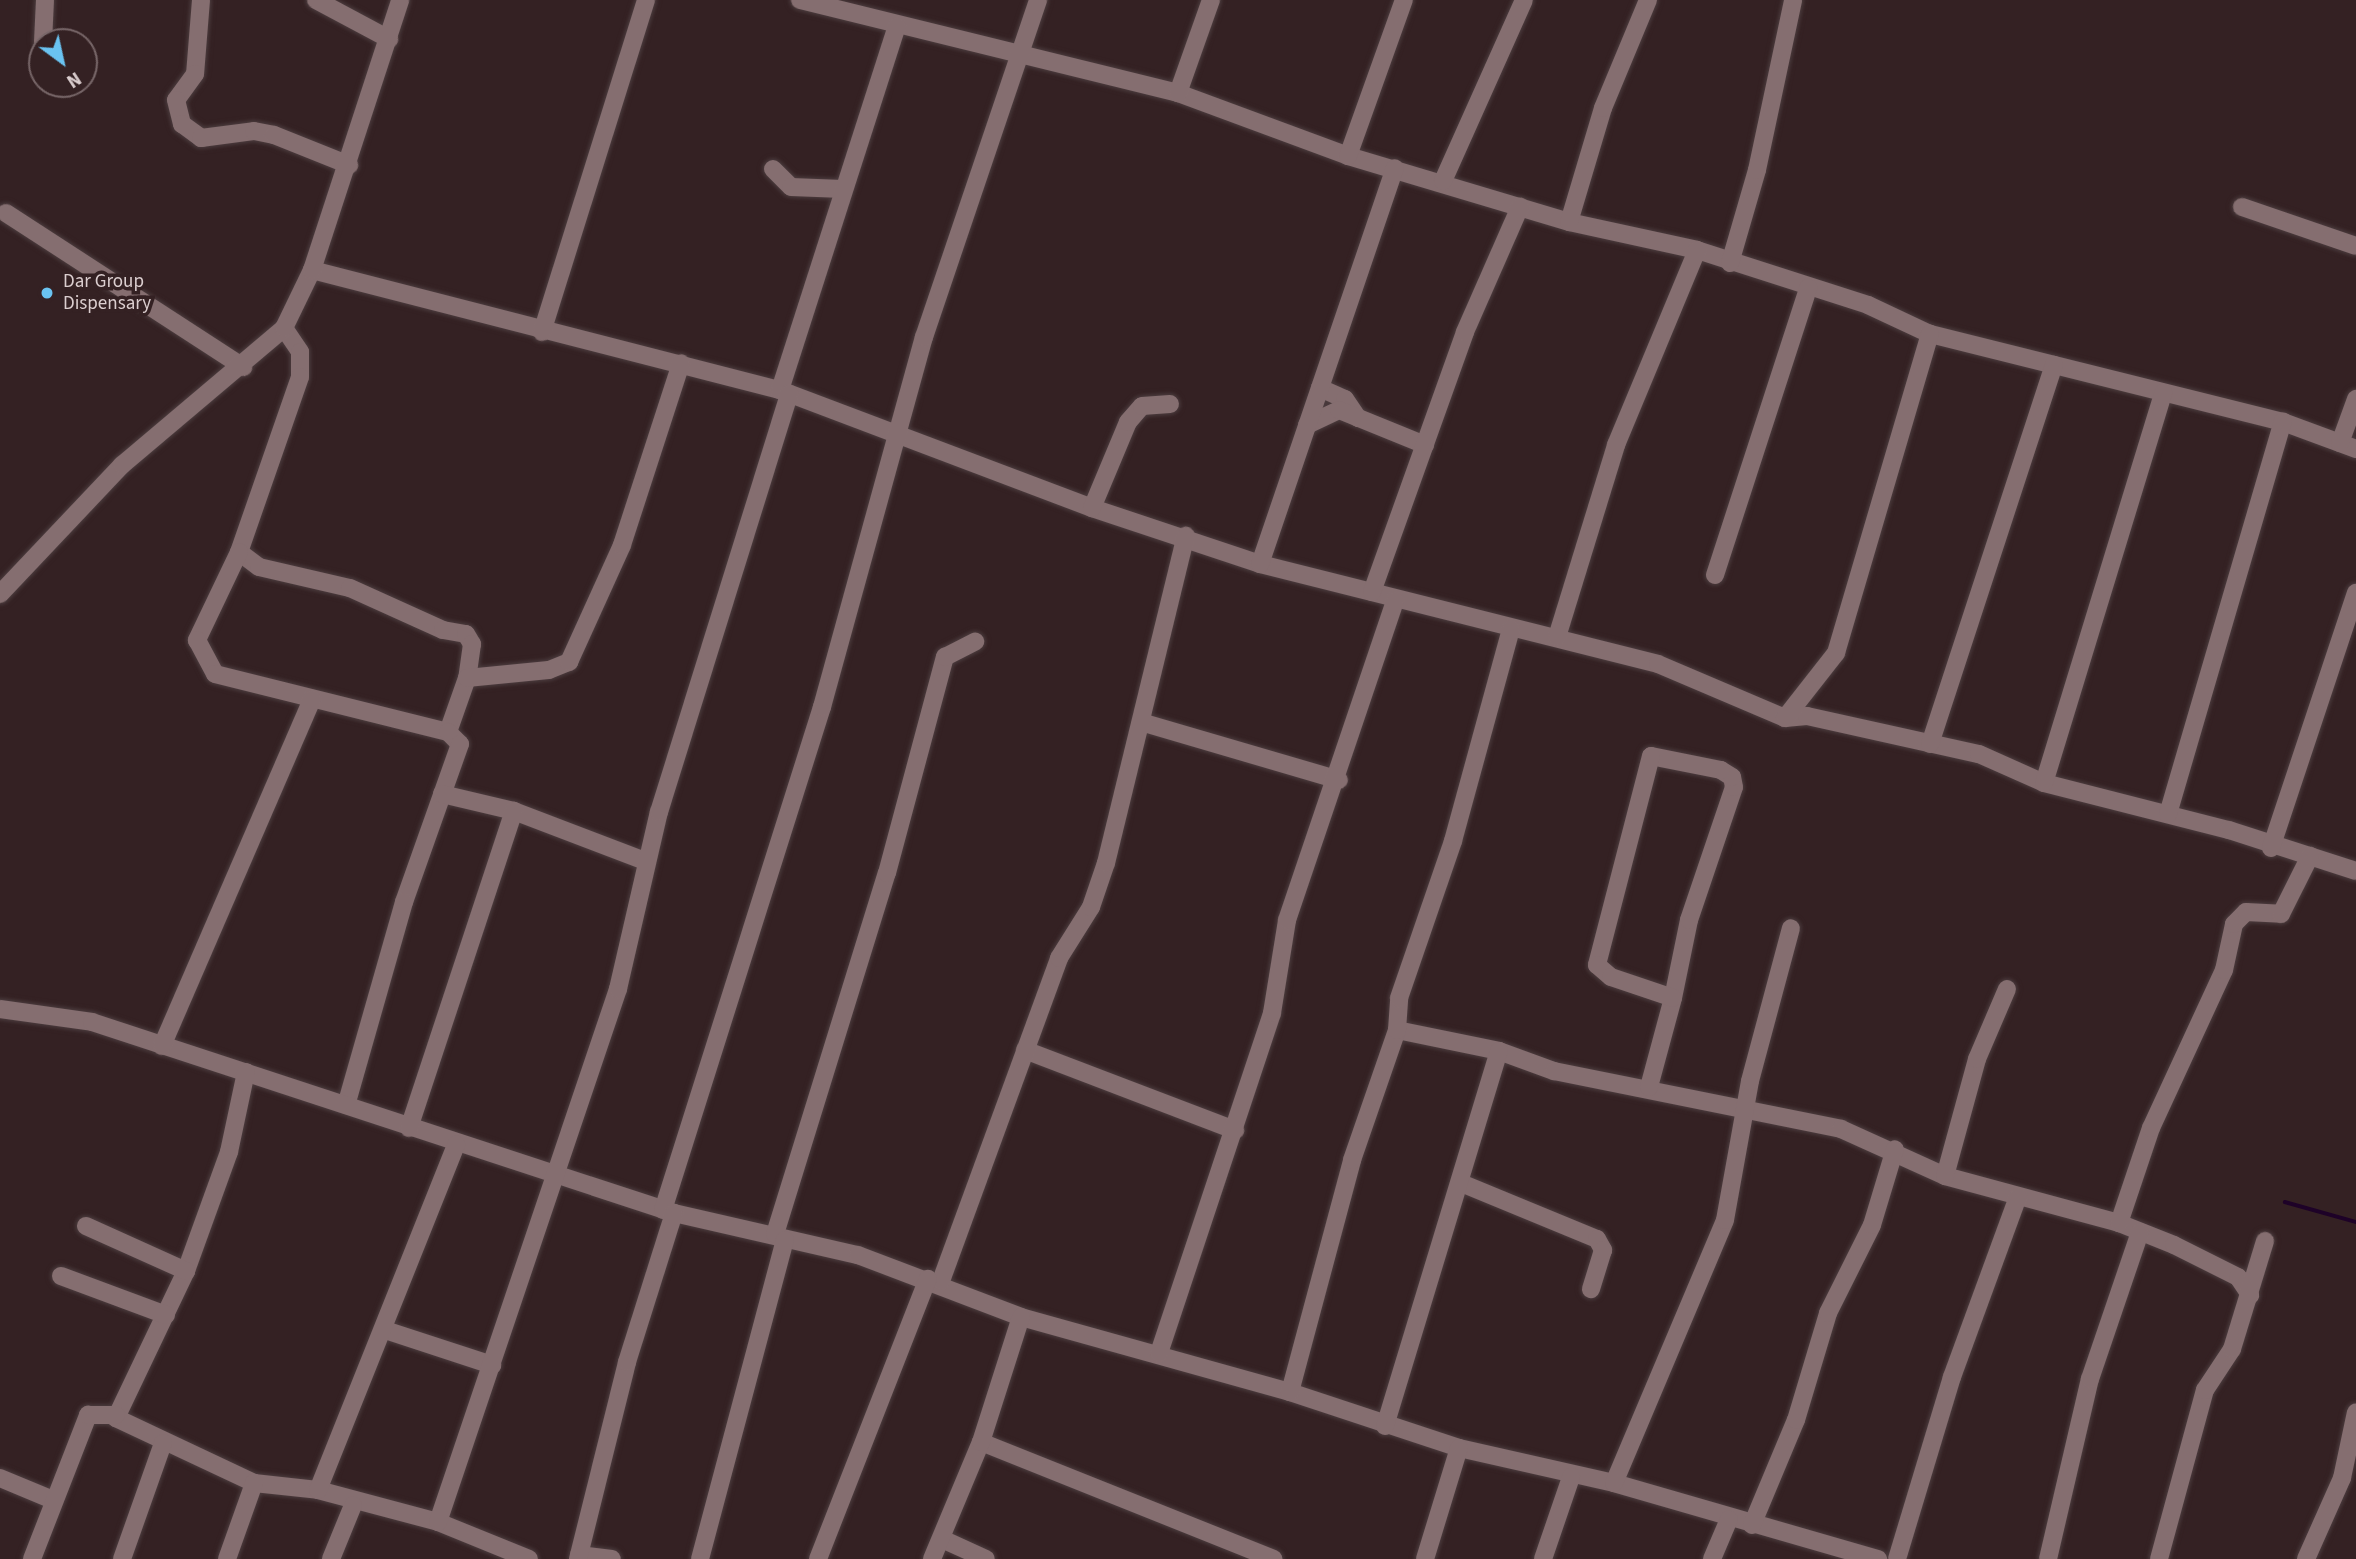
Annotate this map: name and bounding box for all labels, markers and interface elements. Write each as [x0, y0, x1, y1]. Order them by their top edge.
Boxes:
north arrow [28, 28, 98, 98]
text: N [61, 65, 86, 94]
place label: Dar Group Dispensary [63, 271, 151, 315]
marker: Dar Group Dispensary [37, 283, 57, 303]

